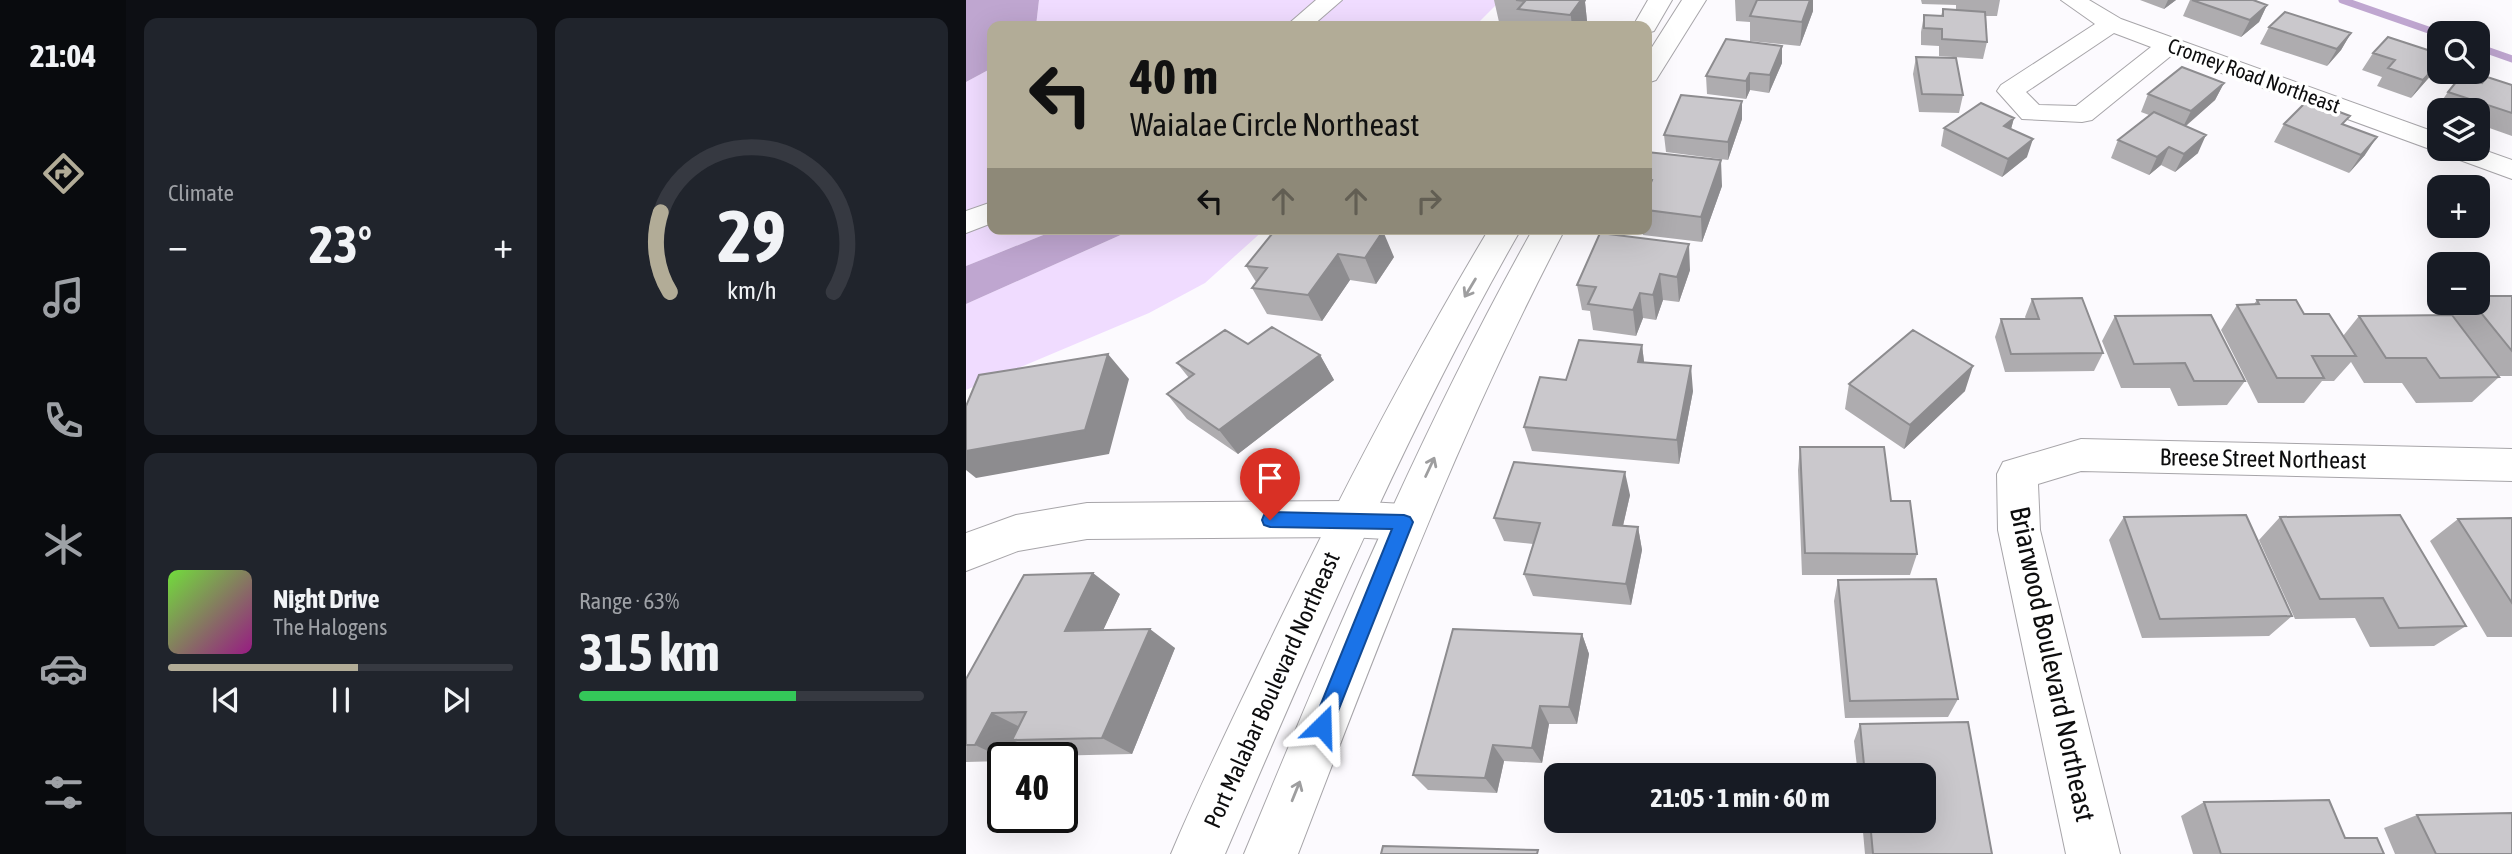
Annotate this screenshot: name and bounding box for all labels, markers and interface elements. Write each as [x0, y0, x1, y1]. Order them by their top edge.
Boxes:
map controls [2427, 21, 2490, 315]
button: search [2427, 21, 2490, 84]
street label: Cromey Road Northeast [2165, 33, 2344, 117]
text: 21:04 [30, 37, 96, 74]
text: 40 m [1130, 48, 1218, 104]
icon: left [1015, 49, 1106, 140]
button: layers [2427, 98, 2490, 161]
text: Waialae Circle Northeast [1130, 106, 1419, 143]
icon: directions [39, 149, 88, 198]
button: + [2427, 175, 2490, 238]
text: Climate [168, 180, 234, 206]
icon: left [1191, 182, 1229, 220]
icon: ahead [1264, 182, 1302, 220]
icon: ahead [1337, 182, 1375, 220]
icon: right [1410, 182, 1448, 220]
text: 29 [717, 195, 786, 278]
text: 23° [309, 214, 372, 274]
text: − [168, 223, 188, 266]
text: + [493, 223, 513, 266]
button: − [2427, 252, 2490, 315]
icon: music [39, 273, 88, 322]
text: km/h [727, 276, 776, 304]
one-way arrow [1462, 277, 1476, 297]
icon: phone [39, 396, 88, 445]
street label: Breese Street Northeast [2159, 443, 2367, 474]
pin [1240, 448, 1300, 520]
one-way arrow [1424, 457, 1437, 478]
icon: arrive [1251, 459, 1289, 497]
street label: Briarwood Boulevard Northeast [2004, 504, 2102, 824]
icon: climate [39, 520, 88, 569]
street label: Port Malabar Boulevard Northeast [1198, 547, 1345, 832]
text: Night Drive [273, 584, 380, 614]
text: Range · 63% [579, 588, 679, 614]
text: The Halogens [273, 614, 387, 640]
text: 315 km [579, 622, 720, 682]
icon: car [39, 644, 88, 693]
icon: previous [207, 681, 245, 719]
icon: pause [322, 681, 360, 719]
icon: next [437, 681, 475, 719]
position arrow [1285, 689, 1359, 763]
speed limit sign: 40 [987, 742, 1078, 833]
icon: filters [39, 768, 88, 817]
one-way arrow [1290, 780, 1303, 802]
text: 21:05 · 1 min · 60 m [1650, 783, 1830, 813]

